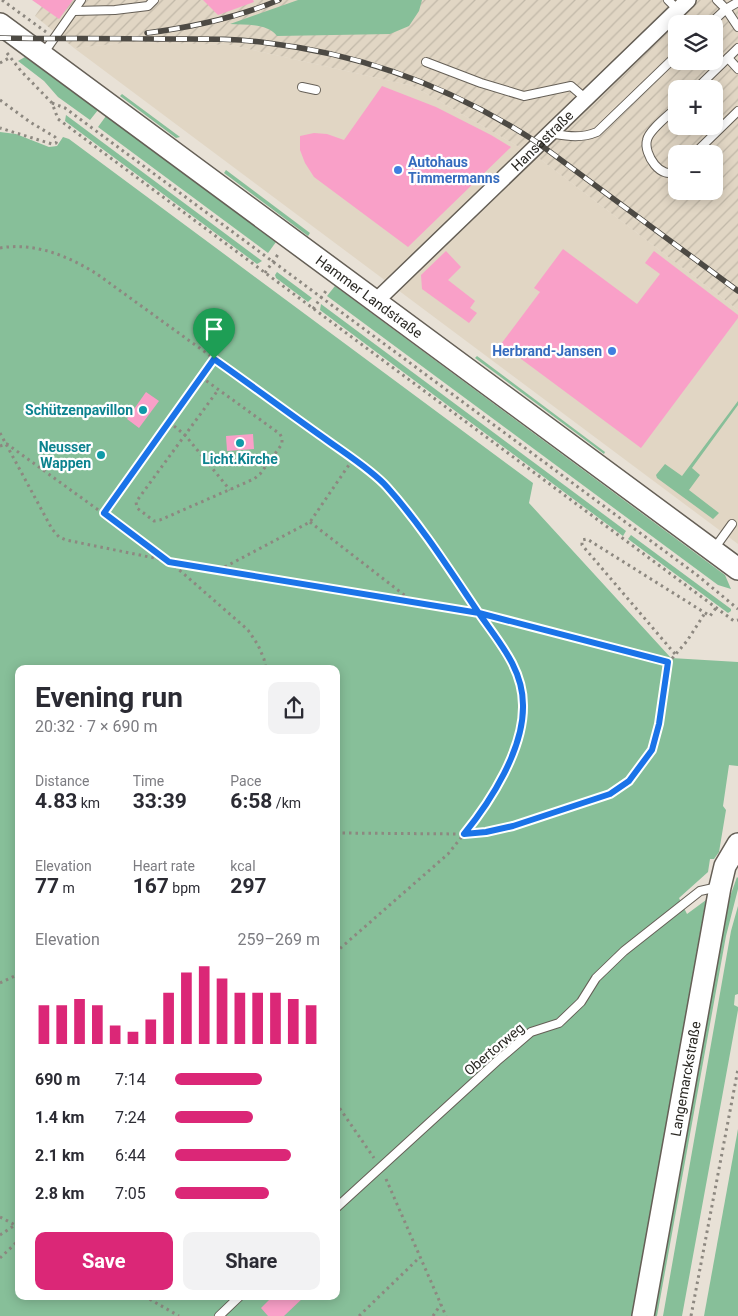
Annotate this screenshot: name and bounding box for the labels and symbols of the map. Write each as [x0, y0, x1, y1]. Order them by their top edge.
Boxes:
street label: Hansastraße [508, 107, 577, 174]
place label: Autohaus Timmermanns [408, 154, 500, 186]
marker: Autohaus Timmermanns [392, 164, 404, 176]
street label: Hammer Landstraße [313, 252, 426, 341]
pin [193, 308, 235, 359]
place label: Herbrand-Jansen [492, 343, 602, 359]
marker: Herbrand-Jansen [606, 345, 618, 357]
place label: Schützenpavillon [25, 402, 133, 418]
marker: Schützenpavillon [137, 404, 149, 416]
marker: Licht.Kirche [234, 437, 246, 449]
place label: Neusser Wappen [39, 439, 91, 471]
marker: Neusser Wappen [95, 449, 107, 461]
place label: Licht.Kirche [202, 451, 278, 467]
street label: Obertorweg [461, 1019, 527, 1079]
street label: Langemarckstraße [667, 1020, 704, 1138]

